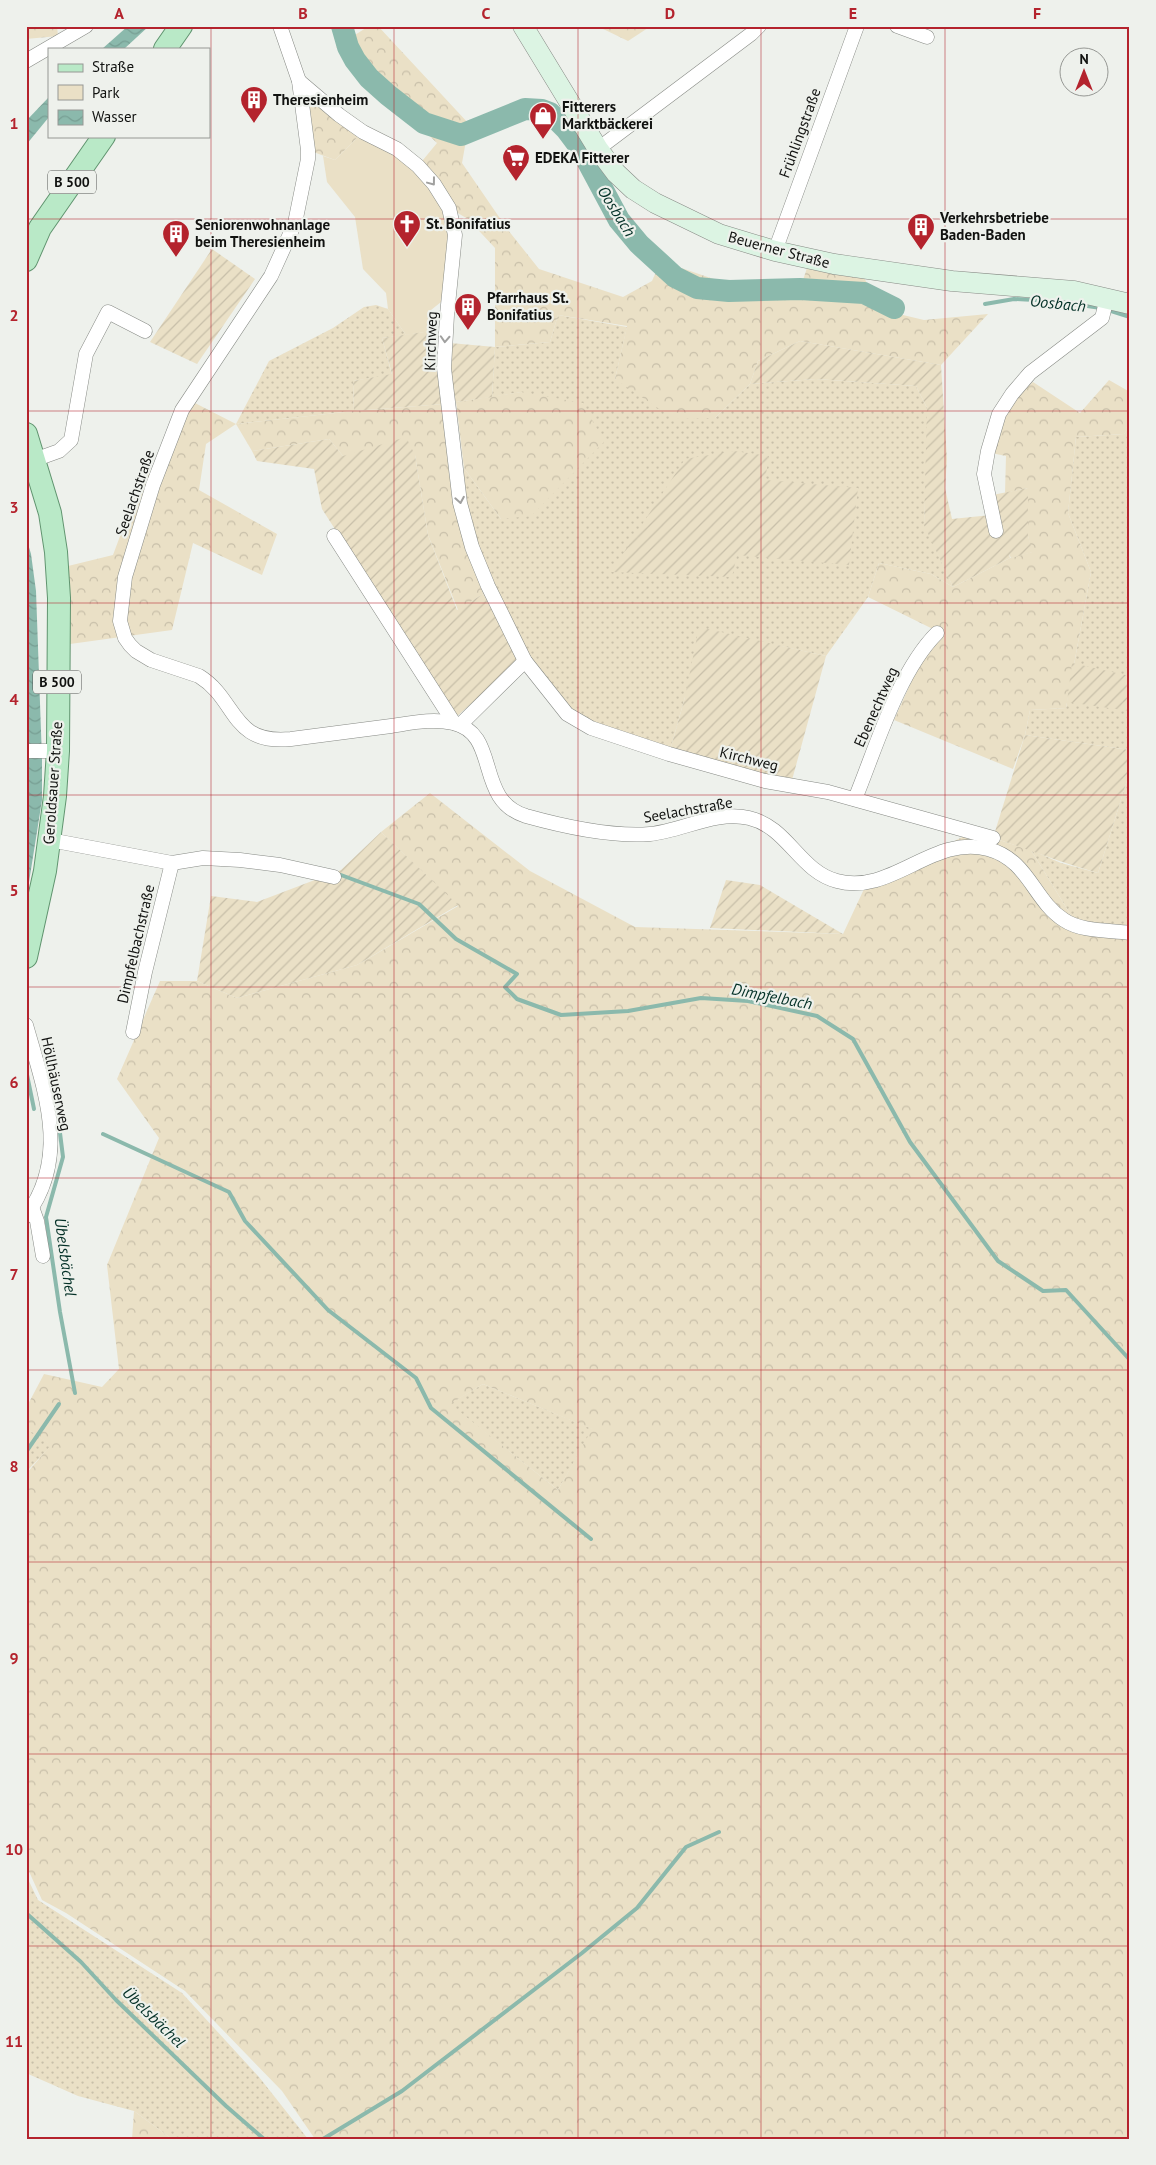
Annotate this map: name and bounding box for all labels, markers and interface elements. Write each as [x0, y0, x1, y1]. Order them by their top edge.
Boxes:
text: A [114, 3, 124, 23]
text: B [298, 3, 308, 23]
text: C [482, 3, 491, 23]
text: D [665, 3, 675, 23]
text: E [849, 3, 857, 23]
text: F [1033, 3, 1041, 23]
legend [48, 48, 210, 138]
north arrow [1058, 48, 1108, 98]
text: N [1079, 50, 1089, 68]
text: Straße [92, 57, 134, 76]
text: Park [92, 83, 120, 102]
building icon: Theresienheim [239, 85, 269, 124]
street label: Frühlingstraße [774, 85, 825, 180]
place label: Theresienheim [273, 90, 368, 109]
place label: Fitterers Marktbäckerei [562, 97, 653, 133]
shop icon: Fitterers Marktbäckerei [528, 101, 558, 140]
text: Wasser [92, 107, 137, 126]
text: 1 [9, 113, 19, 133]
supermarket icon: EDEKA Fitterer [501, 143, 531, 182]
place label: EDEKA Fitterer [535, 148, 630, 167]
road number: B 500 [48, 170, 96, 193]
one-way arrow [426, 177, 435, 186]
water label: Oosbach [594, 182, 640, 240]
place label: Verkehrsbetriebe Baden-Baden [939, 208, 1049, 244]
church icon: St. Bonifatius [392, 209, 422, 248]
building icon: Verkehrsbetriebe Baden-Baden [906, 212, 936, 251]
place label: St. Bonifatius [426, 214, 511, 233]
place label: Seniorenwohnanlage beim Theresienheim [195, 215, 330, 251]
building icon: Seniorenwohnanlage beim Theresienheim [161, 219, 191, 258]
street label: Beuerner Straße [726, 227, 832, 272]
place label: Pfarrhaus St. Bonifatius [487, 288, 569, 324]
water label: Oosbach [1029, 290, 1087, 316]
building icon: Pfarrhaus St. Bonifatius [453, 292, 483, 331]
text: 2 [9, 305, 19, 325]
street label: Kirchweg [420, 311, 441, 371]
one-way arrow [440, 335, 451, 343]
street label: Seelachstraße [111, 447, 158, 539]
one-way arrow [455, 496, 465, 505]
text: 3 [9, 497, 19, 517]
street label: Ebenechtweg [849, 664, 902, 750]
road number: B 500 [33, 670, 81, 694]
text: 4 [9, 689, 19, 709]
street label: Geroldsauer Straße [39, 721, 66, 845]
street label: Kirchweg [718, 742, 780, 775]
street label: Seelachstraße [642, 792, 734, 827]
text: 5 [9, 880, 19, 900]
street label: Dimpfelbachstraße [113, 883, 158, 1005]
water label: Dimpfelbach [730, 978, 814, 1014]
street label: Höllhäuserweg [37, 1035, 76, 1133]
text: 6 [9, 1072, 19, 1092]
water label: Übelsbächel [51, 1216, 82, 1298]
text: 7 [9, 1264, 19, 1284]
text: 8 [9, 1456, 19, 1476]
text: 9 [9, 1648, 19, 1668]
text: 10 [5, 1839, 23, 1859]
water label: Übelsbächel [119, 1982, 190, 2052]
text: 11 [5, 2031, 23, 2051]

